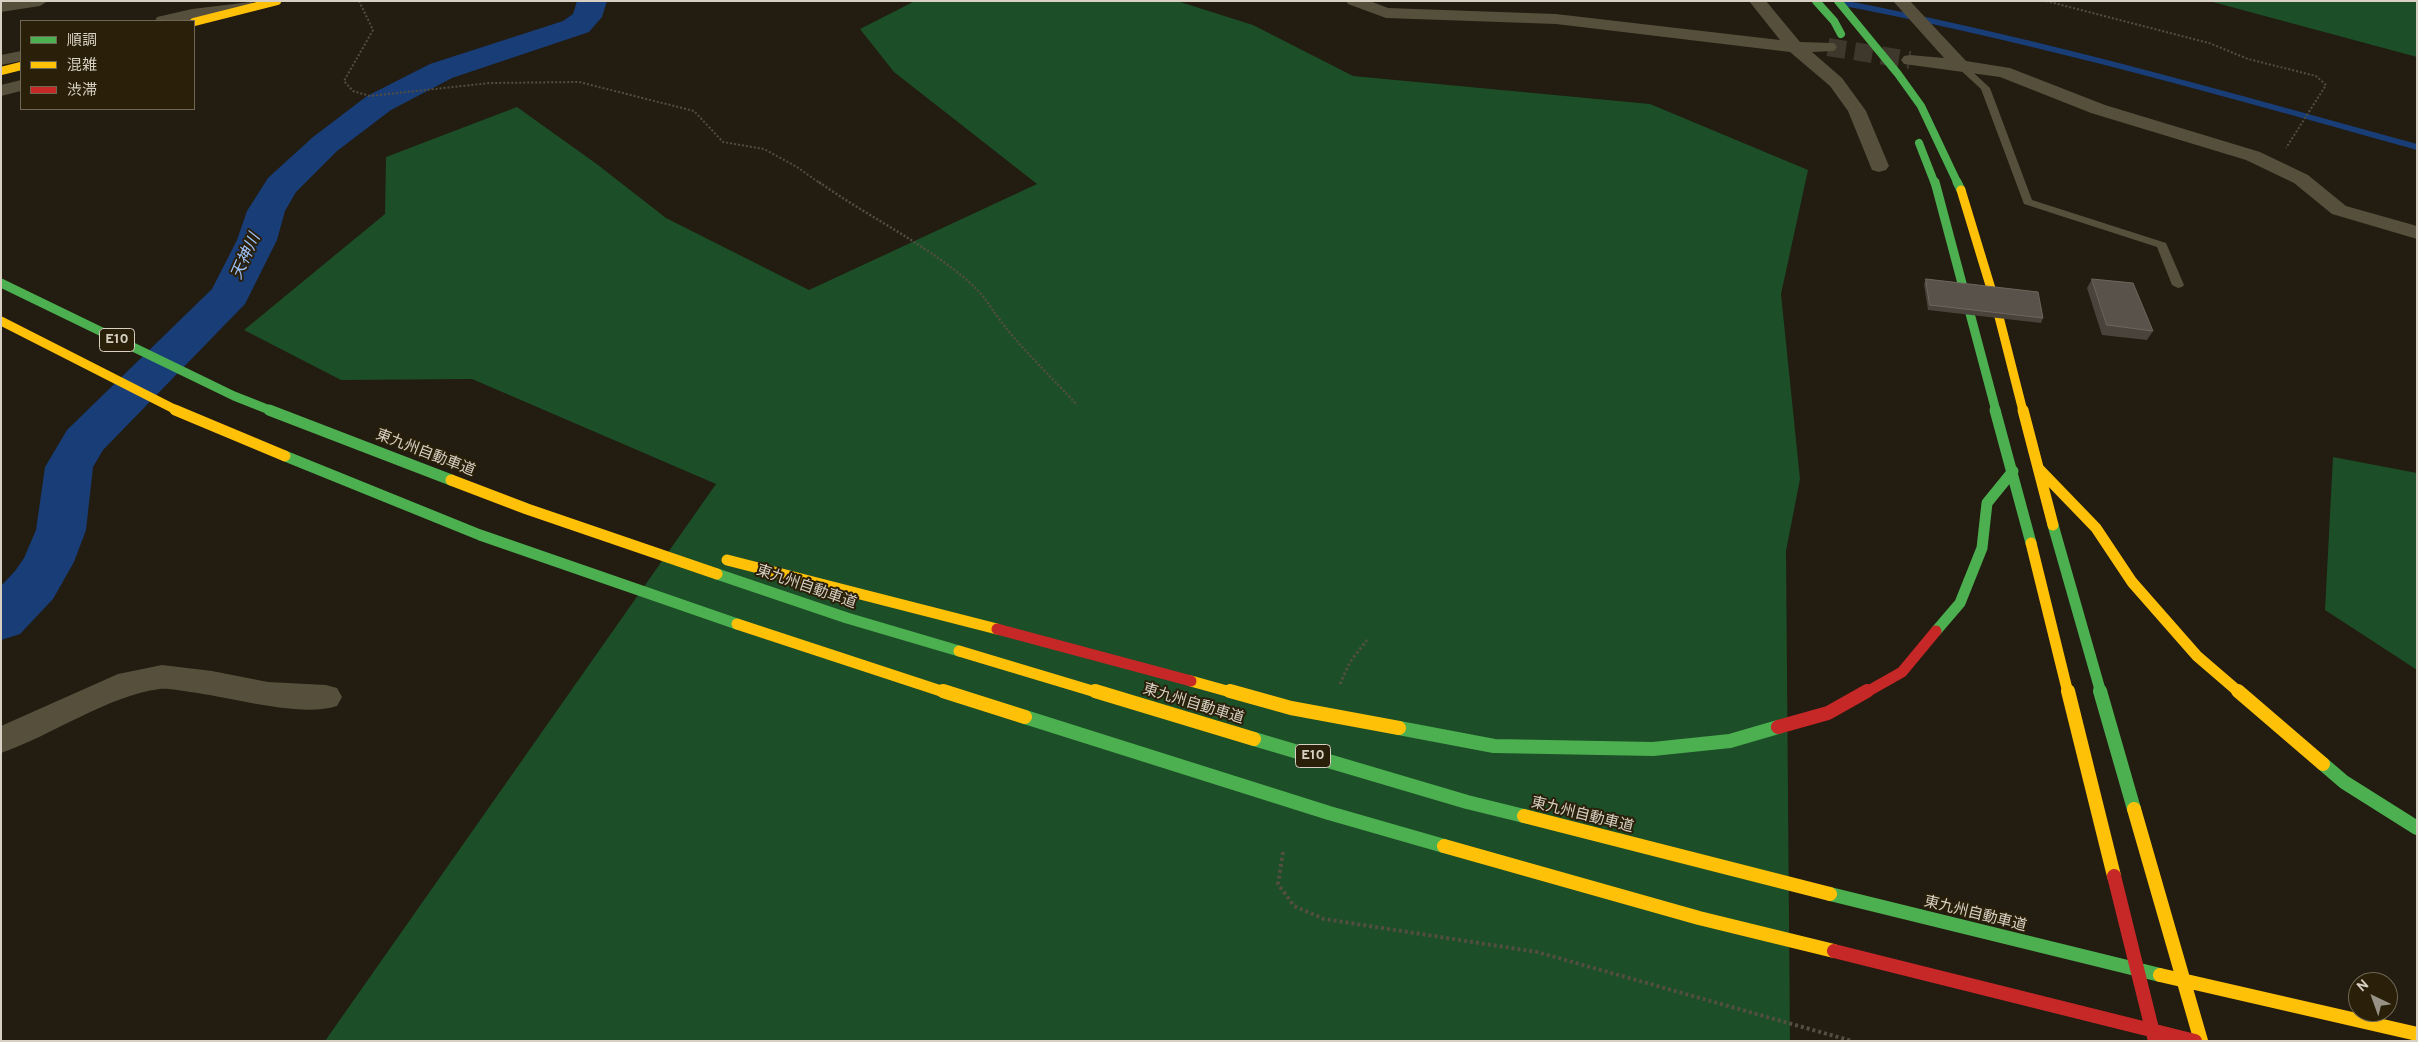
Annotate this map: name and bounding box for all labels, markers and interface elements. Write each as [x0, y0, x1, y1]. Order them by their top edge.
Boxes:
legend [20, 20, 195, 110]
text: 順調 [67, 32, 97, 51]
text: 混雑 [67, 57, 97, 76]
text: 渋滞 [67, 82, 97, 101]
water label: 天神川 [228, 231, 266, 283]
road number: E10 [100, 328, 134, 352]
street label: 東九州自動車道 [373, 427, 477, 481]
street label: 東九州自動車道 [753, 562, 859, 614]
street label: 東九州自動車道 [1140, 681, 1246, 729]
road number: E10 [1296, 744, 1330, 768]
street label: 東九州自動車道 [1529, 795, 1635, 837]
street label: 東九州自動車道 [1922, 894, 2028, 936]
north arrow [2348, 972, 2398, 1022]
text: N [2354, 977, 2373, 996]

